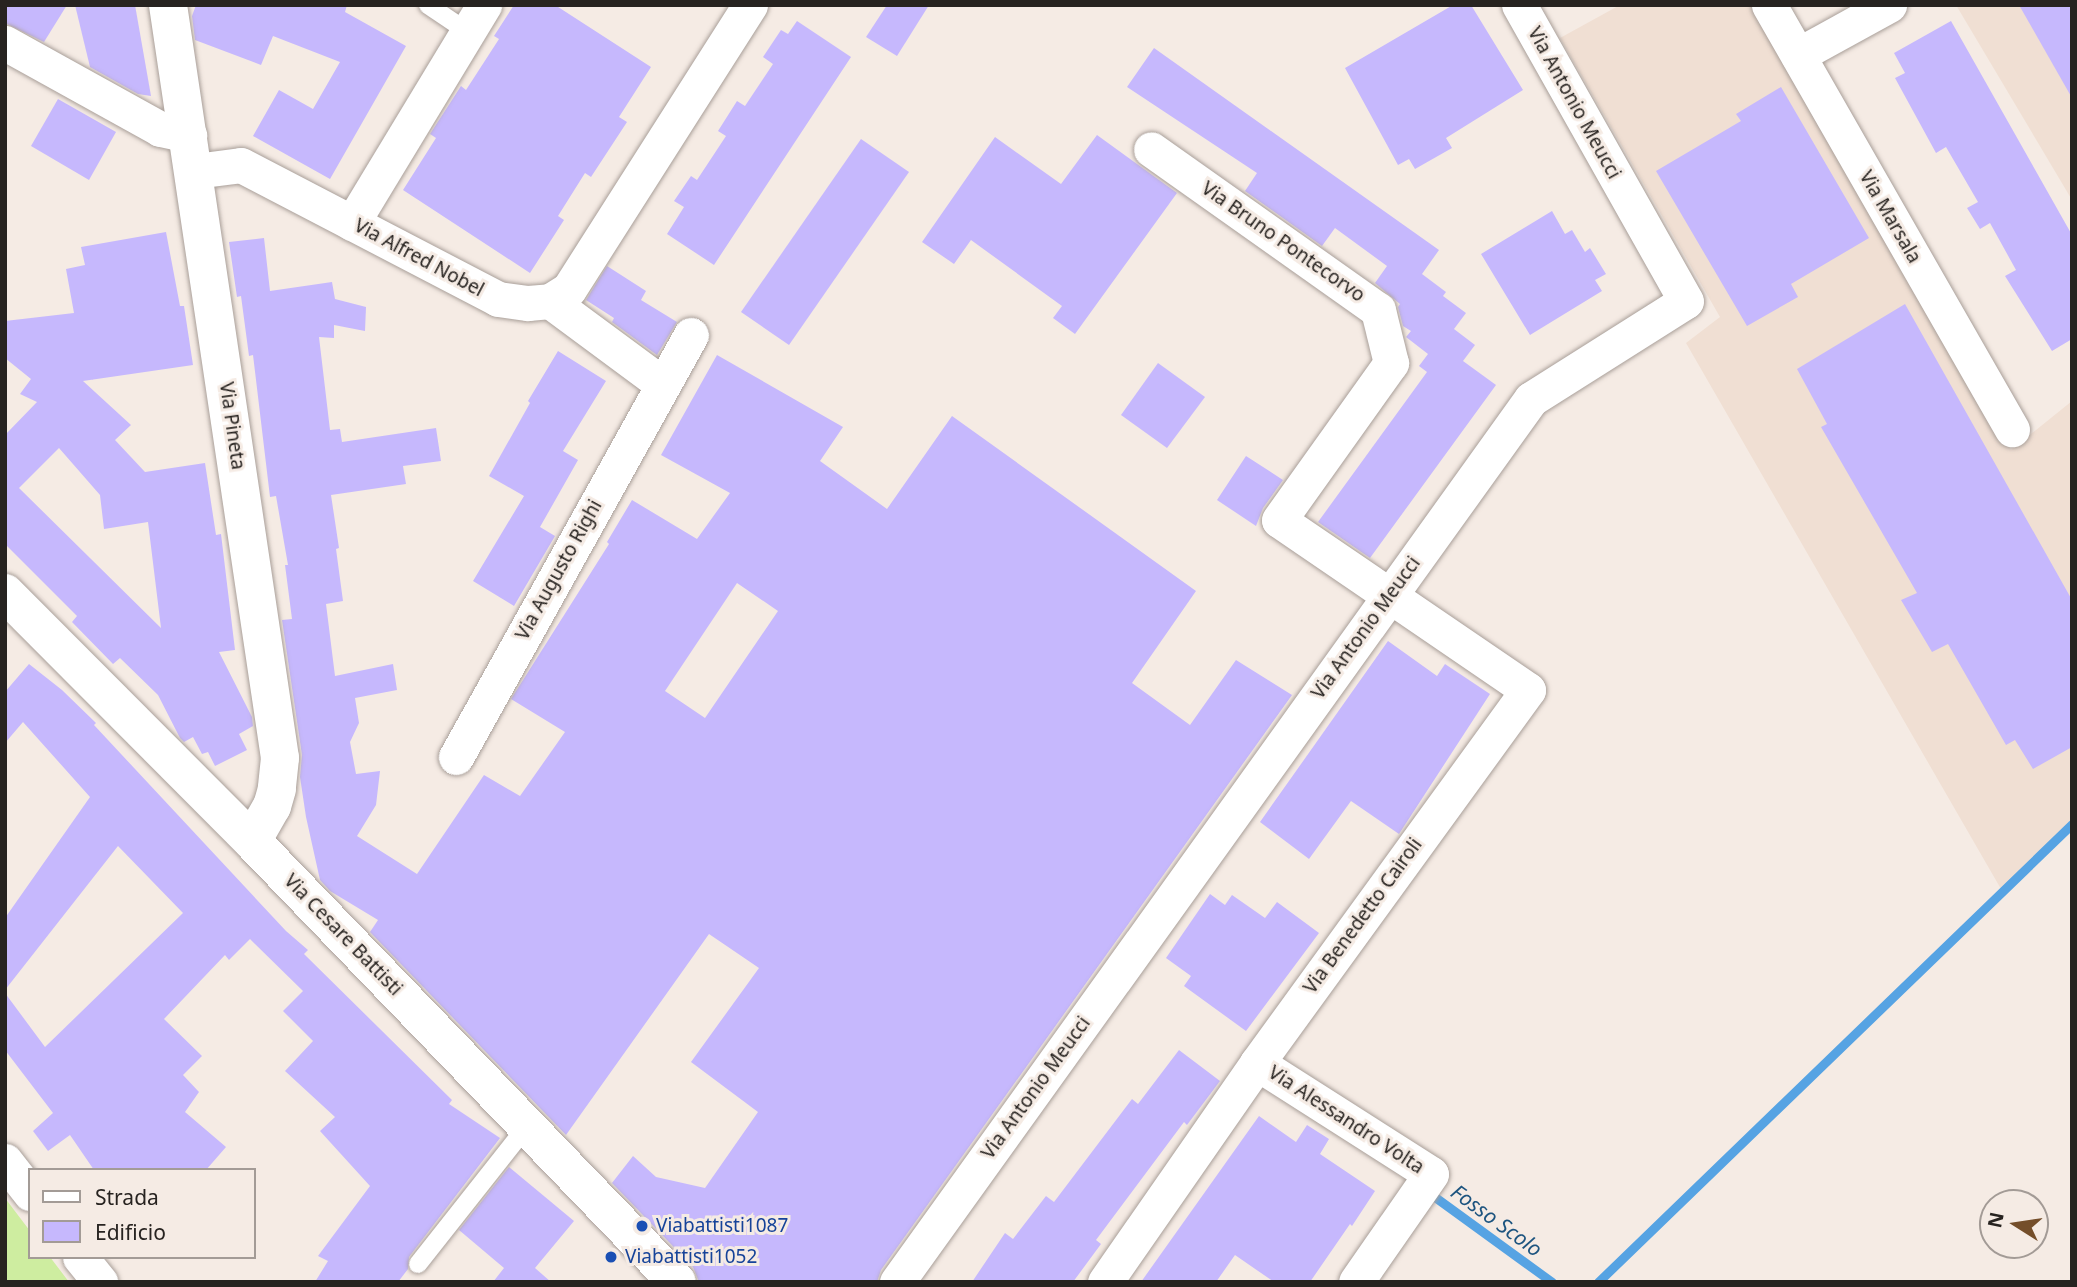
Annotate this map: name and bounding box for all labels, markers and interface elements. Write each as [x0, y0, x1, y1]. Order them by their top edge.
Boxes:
street label: Via Antonio Meucci [1523, 23, 1625, 183]
street label: Via Marsala [1854, 167, 1926, 267]
street label: Via Bruno Pontecorvo [1197, 177, 1369, 307]
street label: Via Alfred Nobel [350, 214, 488, 302]
street label: Via Pineta [215, 381, 249, 471]
street label: Via Augusto Righi [511, 496, 607, 644]
street label: Via Antonio Meucci [1307, 553, 1425, 703]
street label: Via Benedetto Cairoli [1299, 834, 1427, 998]
street label: Via Cesare Battisti [279, 870, 407, 1000]
street label: Via Antonio Meucci [977, 1013, 1095, 1163]
street label: Via Alessandro Volta [1264, 1061, 1428, 1179]
legend [28, 1168, 256, 1259]
water label: Fosso Scolo [1447, 1179, 1547, 1261]
text: Strada [95, 1183, 159, 1211]
north arrow [1979, 1189, 2049, 1259]
text: N [1981, 1210, 2010, 1230]
place label: Viabattisti1087 [656, 1215, 788, 1237]
text: Edificio [95, 1218, 166, 1246]
marker: Viabattisti1087 [634, 1218, 650, 1234]
place label: Viabattisti1052 [625, 1246, 757, 1268]
marker: Viabattisti1052 [603, 1249, 619, 1265]

